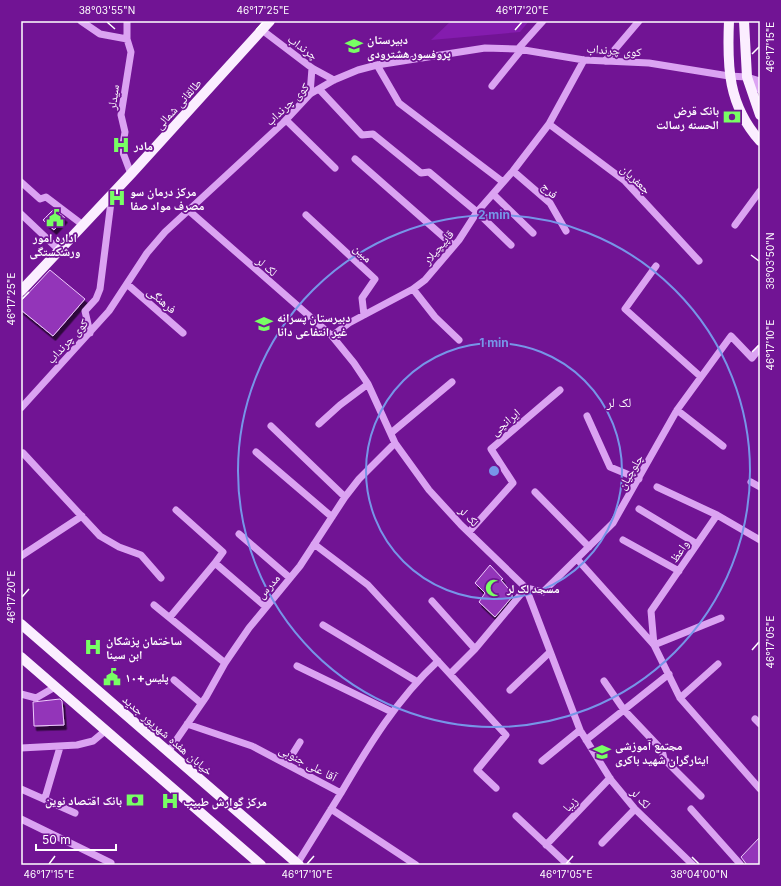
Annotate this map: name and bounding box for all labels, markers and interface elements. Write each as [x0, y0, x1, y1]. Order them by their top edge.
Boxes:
text: 38°03'55"N [79, 4, 135, 16]
text: 46°17'25"E [237, 4, 289, 16]
text: 46°17'20"E [495, 4, 549, 16]
text: 46°17'15"E [764, 22, 776, 72]
street label: چرنداب [285, 31, 321, 63]
place label: دبیرستان پروفسور هشترودی [367, 32, 451, 62]
school or university icon: دبیرستان پروفسور هشترودی [344, 36, 364, 56]
street label: کوی چرنداب [586, 41, 642, 60]
street label: طالقانی شمالی [151, 76, 205, 132]
street label: کوی چرنداب [262, 79, 312, 129]
street label: سیدلر [104, 83, 122, 112]
place label: بانک قرض الحسنه رسالت [656, 103, 719, 132]
bank icon: بانک قرض الحسنه رسالت [722, 107, 742, 127]
hospital icon: مادر [111, 135, 131, 155]
place label: مادر [133, 138, 153, 153]
street label: جعفریان [618, 161, 655, 197]
street label: فرج [538, 178, 562, 202]
place label: مرکز درمان سو مصرف مواد صفا [130, 184, 205, 213]
hospital icon: مرکز درمان سو مصرف مواد صفا [107, 188, 127, 208]
text: 2 min [478, 207, 510, 222]
public building icon: اداره امور ورشکستگی [45, 208, 65, 228]
street label: قاپیچیلار [419, 227, 457, 268]
place label: اداره امور ورشکستگی [29, 230, 81, 260]
text: 38°03'50"N [764, 233, 776, 289]
street label: مبین [350, 241, 376, 266]
street label: لک لر [253, 252, 280, 279]
text: 46°17'25"E [5, 273, 17, 325]
street label: فرهنگی [144, 284, 180, 316]
place label: دبیرستان پسرانه غیر انتفاعی دانا [277, 310, 350, 340]
school or university icon: دبیرستان پسرانه غیر انتفاعی دانا [254, 314, 274, 334]
street label: کوی چرنداب [43, 316, 91, 367]
text: 46°17'10"E [764, 320, 776, 371]
text: 1 min [479, 335, 509, 350]
district label: لک لر [606, 394, 631, 411]
street label: ایرانچی [487, 405, 523, 439]
street label: چلوچیان [614, 451, 646, 492]
centre of rings [487, 464, 501, 478]
street label: لک لر [455, 502, 482, 529]
street label: واعظ [666, 537, 692, 565]
text: 46°17'20"E [5, 570, 17, 624]
street label: مدرس [253, 571, 283, 601]
mosque icon: مسجد لک لر [484, 578, 504, 598]
place label: مسجد لک لر [506, 581, 560, 596]
text: 46°17'05"E [764, 616, 776, 669]
place label: ساختمان پزشکان ابن سینا [106, 633, 182, 663]
hospital icon: ساختمان پزشکان ابن سینا [83, 637, 103, 657]
public building icon: پلیس+۱۰ [102, 667, 122, 687]
place label: پلیس+۱۰ [125, 670, 169, 686]
street label: خیابان هفده شهریور جدید [120, 692, 216, 779]
place label: مجتمع آموزشی ایثارگران شهید باکری [615, 738, 709, 768]
street label: آقا علی جنوبی [276, 742, 340, 785]
school or university icon: مجتمع آموزشی ایثارگران شهید باکری [592, 742, 612, 762]
street label: لک لر [627, 784, 654, 811]
bank icon: بانک اقتصاد نوین [125, 790, 145, 810]
hospital icon: مرکز گوارش طبیب [160, 791, 180, 811]
place label: بانک اقتصاد نوین [45, 793, 122, 809]
street label: زیبا [559, 793, 581, 815]
place label: مرکز گوارش طبیب [183, 794, 267, 810]
scale bar [36, 826, 116, 852]
text: 50 m [42, 832, 71, 847]
text: 46°17'15"E [24, 868, 74, 880]
text: 46°17'10"E [282, 868, 333, 880]
text: 46°17'05"E [540, 868, 593, 880]
text: 38°04'00"N [670, 868, 728, 880]

